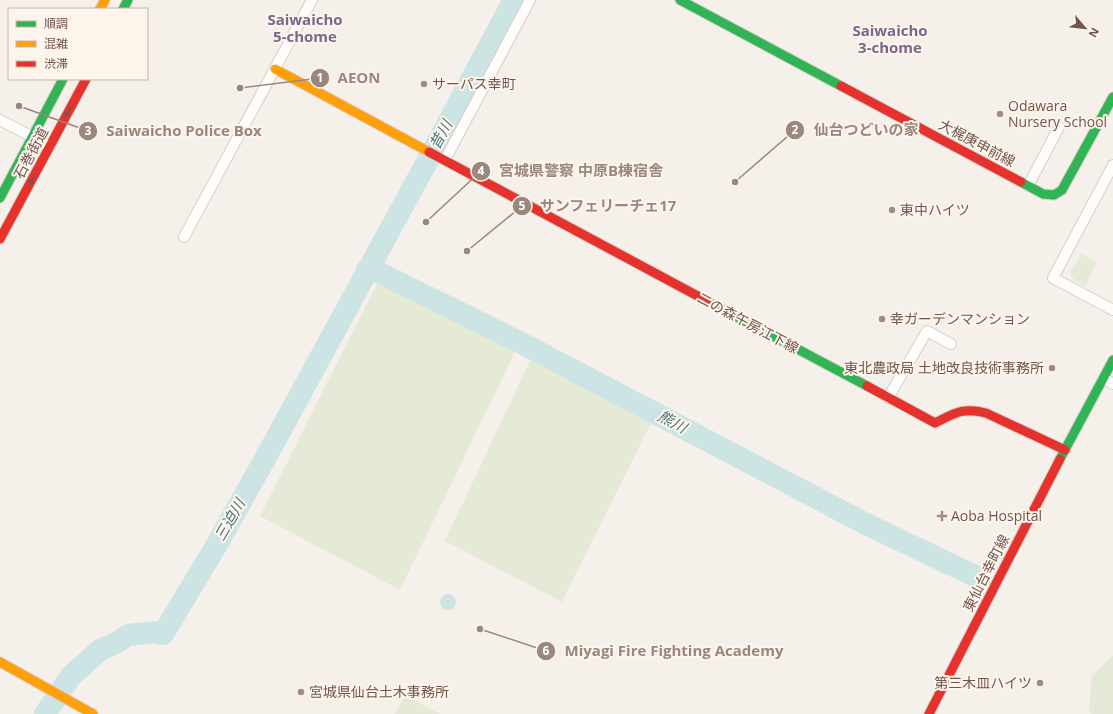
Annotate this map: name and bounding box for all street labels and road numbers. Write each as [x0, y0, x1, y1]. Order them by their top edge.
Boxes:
street label: 大梶庚申前線 [936, 114, 1019, 171]
street label: 石巻街道 [9, 124, 52, 182]
street label: 二の森午房江下線 [694, 288, 802, 357]
street label: 東仙台幸町線 [958, 531, 1013, 615]

